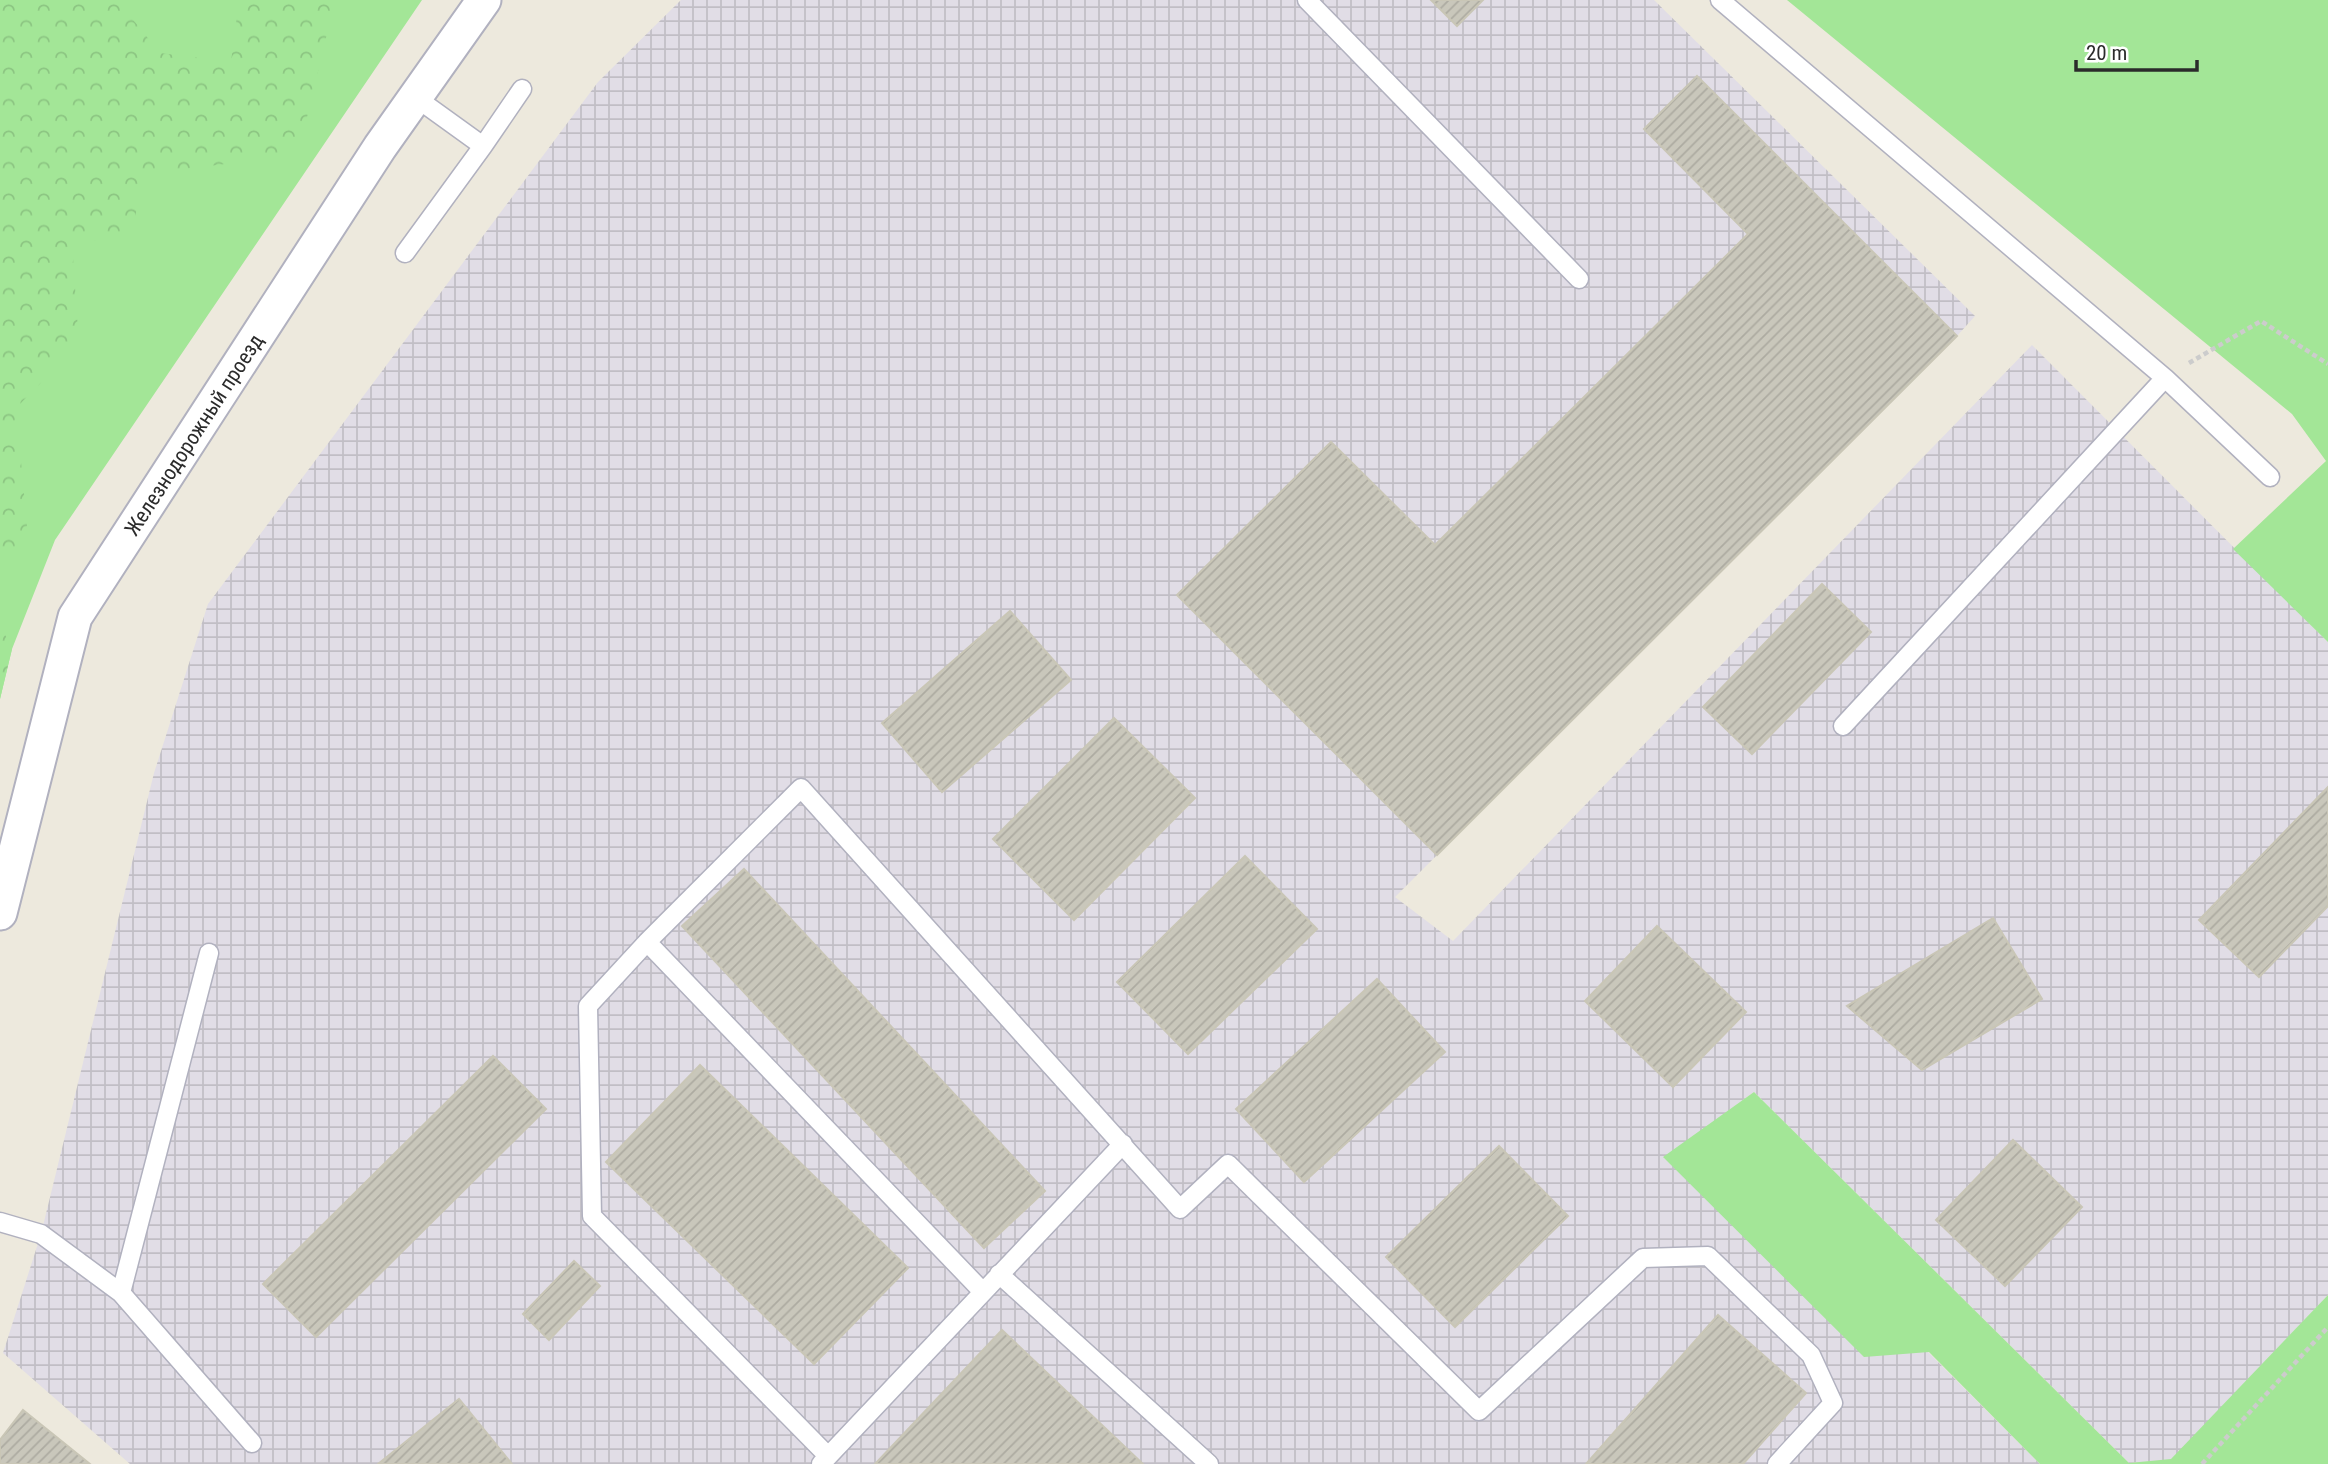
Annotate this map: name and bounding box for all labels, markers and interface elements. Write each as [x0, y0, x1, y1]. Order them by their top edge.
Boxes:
scale bar [2076, 28, 2197, 72]
text: 20 m [2086, 41, 2127, 65]
street label: Железнодорожный проезд [120, 330, 268, 540]

